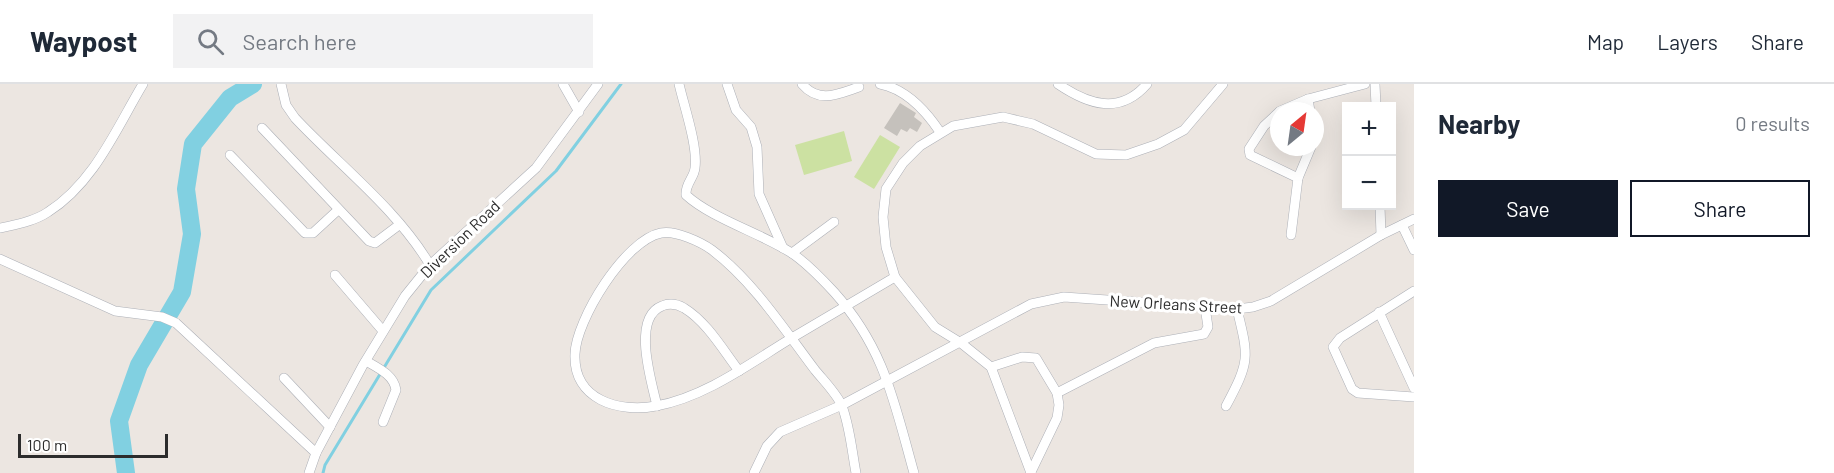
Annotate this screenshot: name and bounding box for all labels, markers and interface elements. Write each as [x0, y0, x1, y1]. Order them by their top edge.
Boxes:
search box [173, 14, 593, 68]
text: Waypost [30, 24, 137, 58]
icon: search [194, 25, 227, 58]
text: Search here [242, 28, 357, 54]
text: Map [1587, 29, 1624, 54]
text: Layers [1657, 29, 1718, 54]
text: Share [1751, 29, 1804, 54]
north arrow [1270, 102, 1324, 156]
map controls [1342, 102, 1396, 210]
button: + [1342, 102, 1396, 156]
text: Nearby [1438, 108, 1520, 139]
text: 0 results [1735, 111, 1810, 135]
button: − [1342, 156, 1396, 210]
button: Save [1438, 180, 1618, 237]
button: Share [1630, 180, 1810, 237]
street label: Diversion Road [416, 196, 503, 281]
street label: New Orleans Street [1109, 291, 1243, 316]
scale bar [18, 431, 168, 458]
text: 100 m [27, 435, 67, 454]

